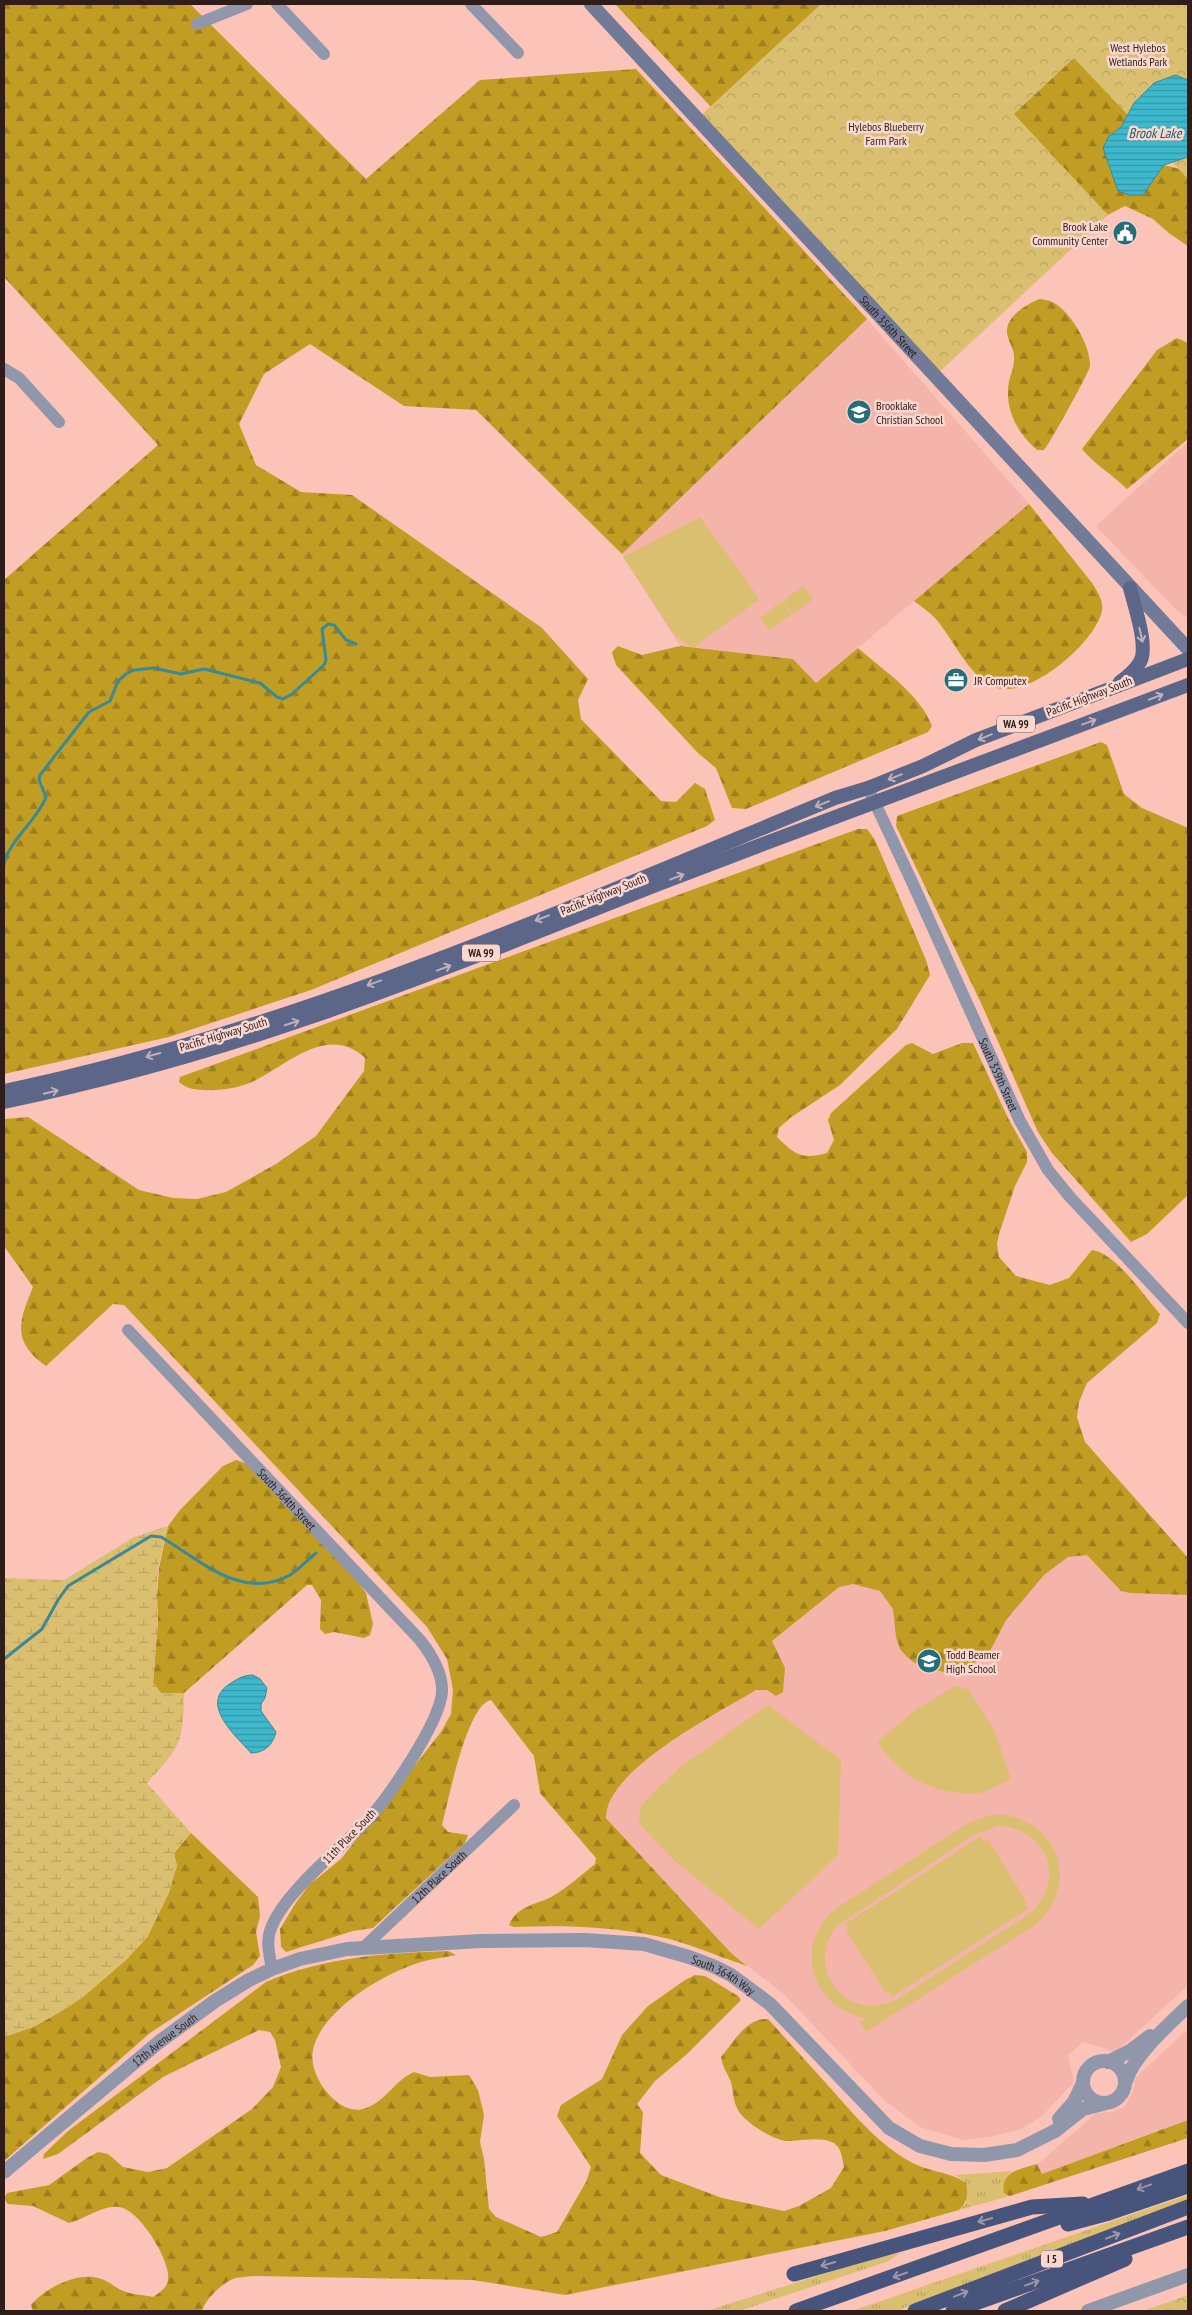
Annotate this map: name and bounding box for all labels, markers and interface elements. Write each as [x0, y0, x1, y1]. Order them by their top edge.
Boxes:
park label: West Hylebos Wetlands Park [1109, 40, 1168, 69]
park label: Hylebos Blueberry Farm Park [848, 119, 924, 148]
water label: Brook Lake [1129, 124, 1183, 142]
place label: Brook Lake Community Center [1032, 219, 1109, 248]
public building icon: Brook Lake Community Center [1112, 220, 1138, 246]
street label: South 356th Street [857, 292, 922, 361]
place label: Brooklake Christian School [876, 398, 943, 427]
school or university icon: Brooklake Christian School [846, 399, 872, 425]
one-way arrow [1137, 627, 1146, 643]
office icon: JR Computex [943, 667, 969, 693]
place label: JR Computex [973, 673, 1027, 688]
street label: Pacific Highway South [1044, 673, 1134, 719]
one-way arrow [1148, 692, 1163, 701]
road number: WA 99 [997, 716, 1035, 732]
one-way arrow [1081, 717, 1096, 726]
one-way arrow [977, 733, 993, 742]
one-way arrow [888, 773, 904, 782]
one-way arrow [814, 800, 830, 809]
street label: Pacific Highway South [558, 870, 648, 918]
one-way arrow [669, 872, 684, 881]
one-way arrow [535, 914, 550, 923]
road number: WA 99 [462, 944, 500, 961]
one-way arrow [436, 963, 451, 972]
one-way arrow [367, 979, 382, 988]
street label: Pacific Highway South [177, 1014, 269, 1054]
one-way arrow [283, 1018, 299, 1028]
street label: South 359th Street [976, 1035, 1022, 1114]
one-way arrow [146, 1050, 162, 1060]
one-way arrow [43, 1087, 59, 1096]
street label: South 364th Street [255, 1465, 320, 1533]
place label: Todd Beamer High School [946, 1647, 1000, 1676]
school or university icon: Todd Beamer High School [916, 1648, 942, 1674]
street label: 11th Place South [319, 1805, 379, 1867]
street label: 12th Place South [408, 1847, 469, 1906]
street label: South 364th Way [690, 1951, 759, 1998]
street label: 12th Avenue South [128, 2009, 200, 2069]
one-way arrow [1136, 2183, 1152, 2192]
one-way arrow [977, 2216, 993, 2226]
one-way arrow [1105, 2231, 1120, 2240]
road number: I 5 [1041, 2250, 1063, 2268]
one-way arrow [821, 2260, 837, 2269]
one-way arrow [892, 2271, 908, 2280]
one-way arrow [1024, 2278, 1039, 2287]
one-way arrow [953, 2289, 968, 2298]

